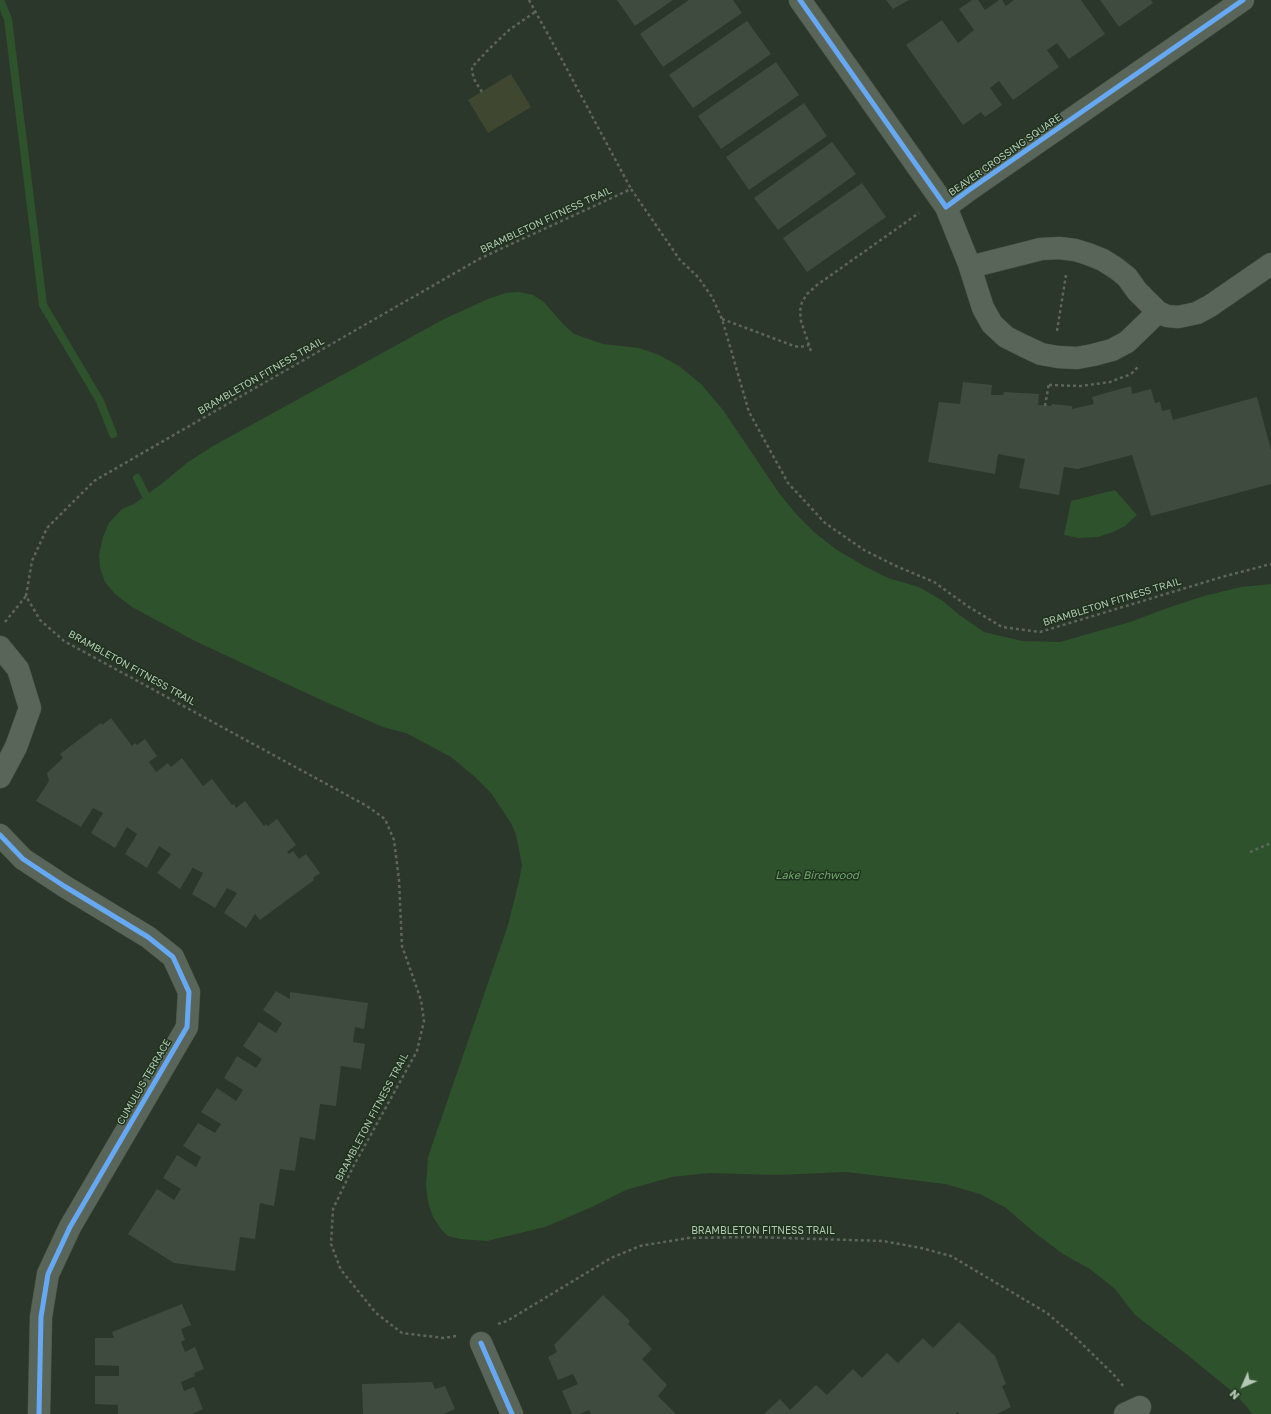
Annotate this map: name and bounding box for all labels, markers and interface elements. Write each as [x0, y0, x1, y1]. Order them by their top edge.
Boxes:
street label: BEAVER CROSSING SQUARE [946, 111, 1064, 199]
street label: BRAMBLETON FITNESS TRAIL [478, 184, 614, 256]
street label: BRAMBLETON FITNESS TRAIL [196, 335, 326, 417]
street label: BRAMBLETON FITNESS TRAIL [1042, 575, 1182, 629]
street label: BRAMBLETON FITNESS TRAIL [66, 628, 198, 708]
water label: Lake Birchwood [775, 869, 859, 883]
street label: CUMULUS TERRACE [115, 1037, 173, 1127]
street label: BRAMBLETON FITNESS TRAIL [333, 1051, 411, 1183]
street label: BRAMBLETON FITNESS TRAIL [691, 1225, 835, 1237]
north arrow [1223, 1366, 1263, 1406]
text: N [1227, 1387, 1242, 1402]

